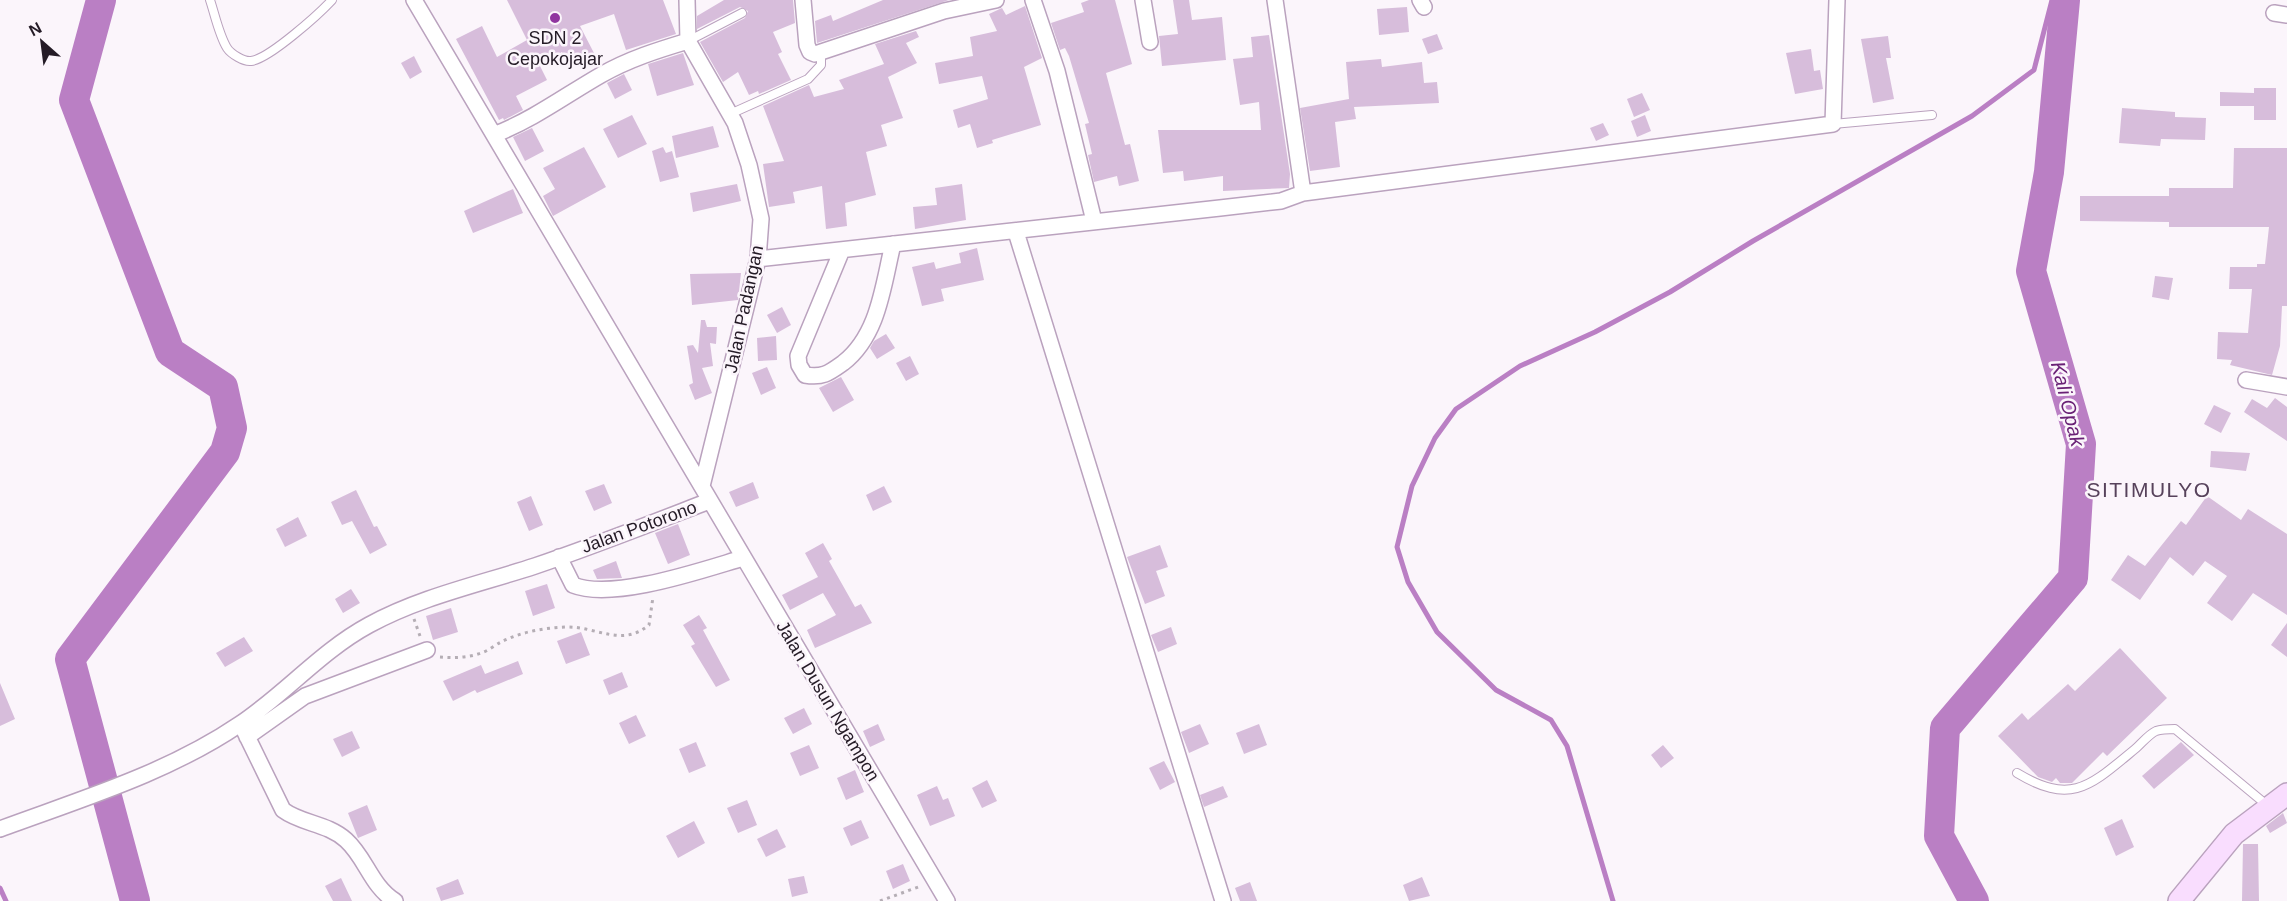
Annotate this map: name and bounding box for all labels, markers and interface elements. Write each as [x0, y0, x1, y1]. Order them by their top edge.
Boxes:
marker: SDN 2 Cepokojajar [548, 11, 562, 25]
north arrow [12, 12, 72, 72]
text: N [26, 19, 44, 39]
place label: SDN 2 Cepokojajar [507, 28, 603, 69]
street label: Jalan Padangan [721, 243, 767, 375]
water label: Kali Opak [2047, 359, 2089, 450]
district label: SITIMULYO [2086, 478, 2212, 501]
street label: Jalan Potorono [579, 497, 699, 557]
street label: Jalan Dusun Ngampon [772, 617, 884, 785]

